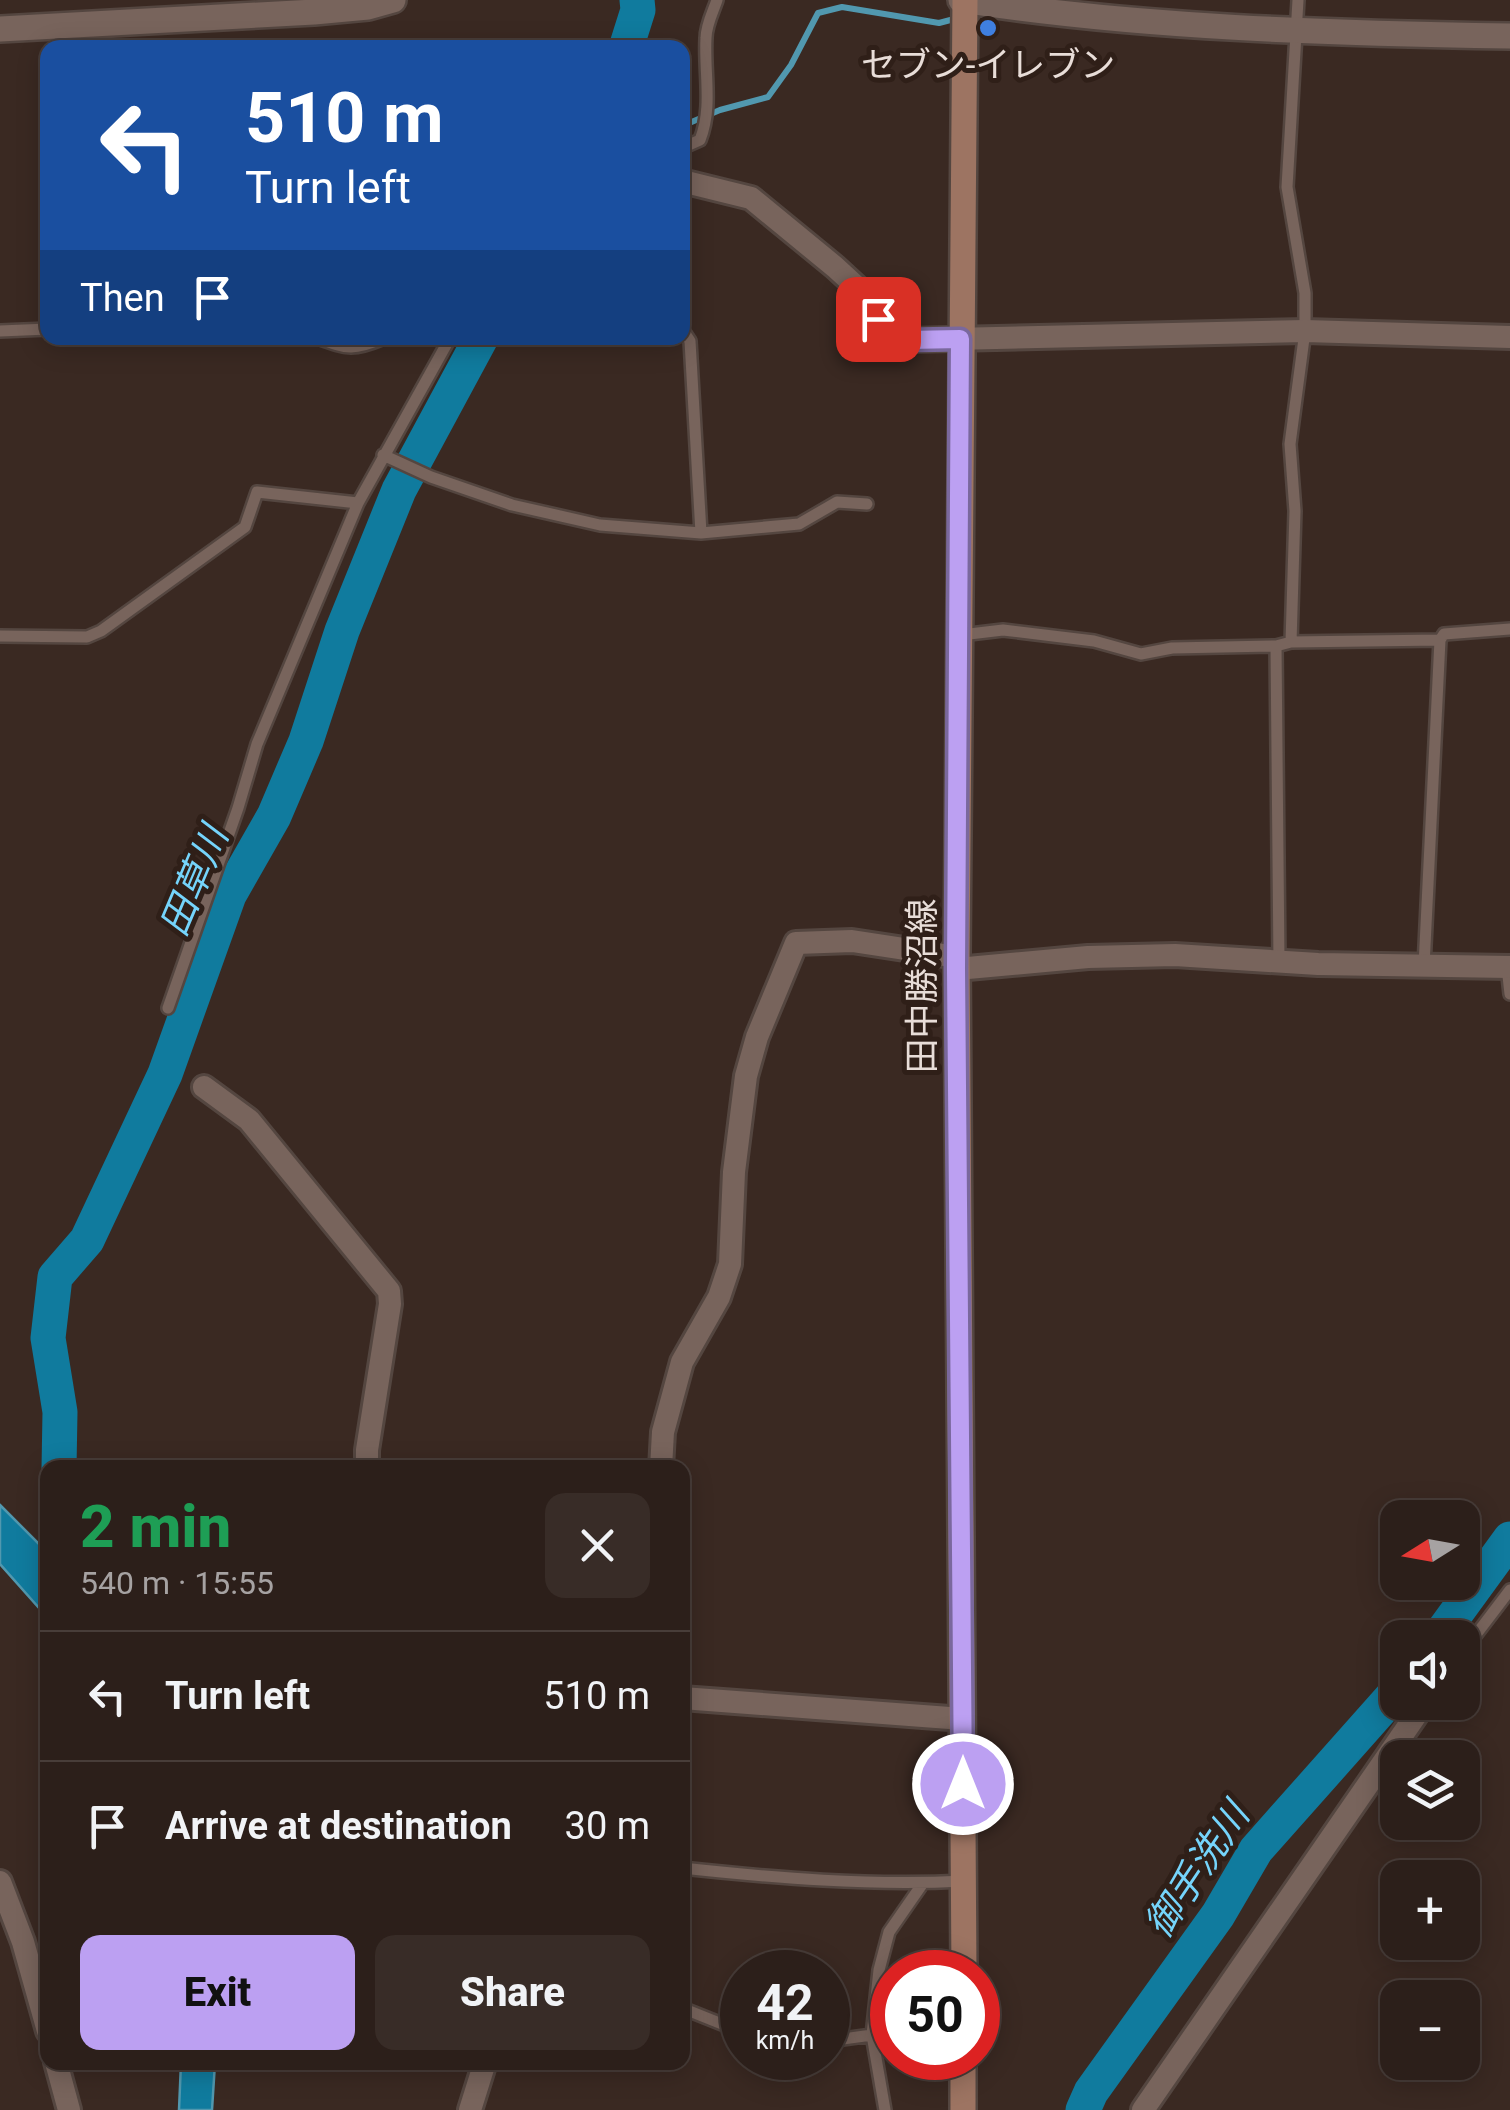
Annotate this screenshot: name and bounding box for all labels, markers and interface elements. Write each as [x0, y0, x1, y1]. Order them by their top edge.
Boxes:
marker: セブン-イレブン [977, 17, 999, 39]
place label: セブン-イレブン [861, 45, 1115, 86]
text: 510 m [245, 77, 444, 159]
icon: left [80, 80, 210, 210]
text: Turn left [245, 161, 411, 214]
icon: arrive [185, 270, 240, 325]
text: Then [80, 276, 165, 320]
pin [836, 277, 921, 362]
icon: arrive [851, 292, 906, 347]
water label: 田草川 [151, 816, 238, 942]
street label: 田中勝沼線 [902, 898, 943, 1074]
text: 2 min [80, 1491, 231, 1562]
button: close [545, 1493, 650, 1598]
north arrow [1380, 1500, 1480, 1600]
map controls [1380, 1500, 1480, 2080]
text: 540 m · 15:55 [80, 1564, 274, 1602]
button: sound [1380, 1620, 1480, 1720]
icon: left [80, 1669, 135, 1724]
text: Turn left [165, 1674, 310, 1718]
text: 510 m [543, 1674, 650, 1718]
position arrow [911, 1732, 1015, 1836]
button: layers [1380, 1740, 1480, 1840]
water label: 御手洗川 [1136, 1791, 1260, 1945]
icon: arrive [80, 1799, 135, 1854]
text: Arrive at destination [165, 1804, 512, 1848]
text: 30 m [565, 1804, 650, 1848]
button: + [1380, 1860, 1480, 1960]
button: Exit [80, 1935, 355, 2050]
button: Share [375, 1935, 650, 2050]
speed limit sign: 50 [870, 1950, 1000, 2080]
text: 42 [756, 1974, 814, 2032]
button: − [1380, 1980, 1480, 2080]
text: km/h [756, 2026, 814, 2055]

